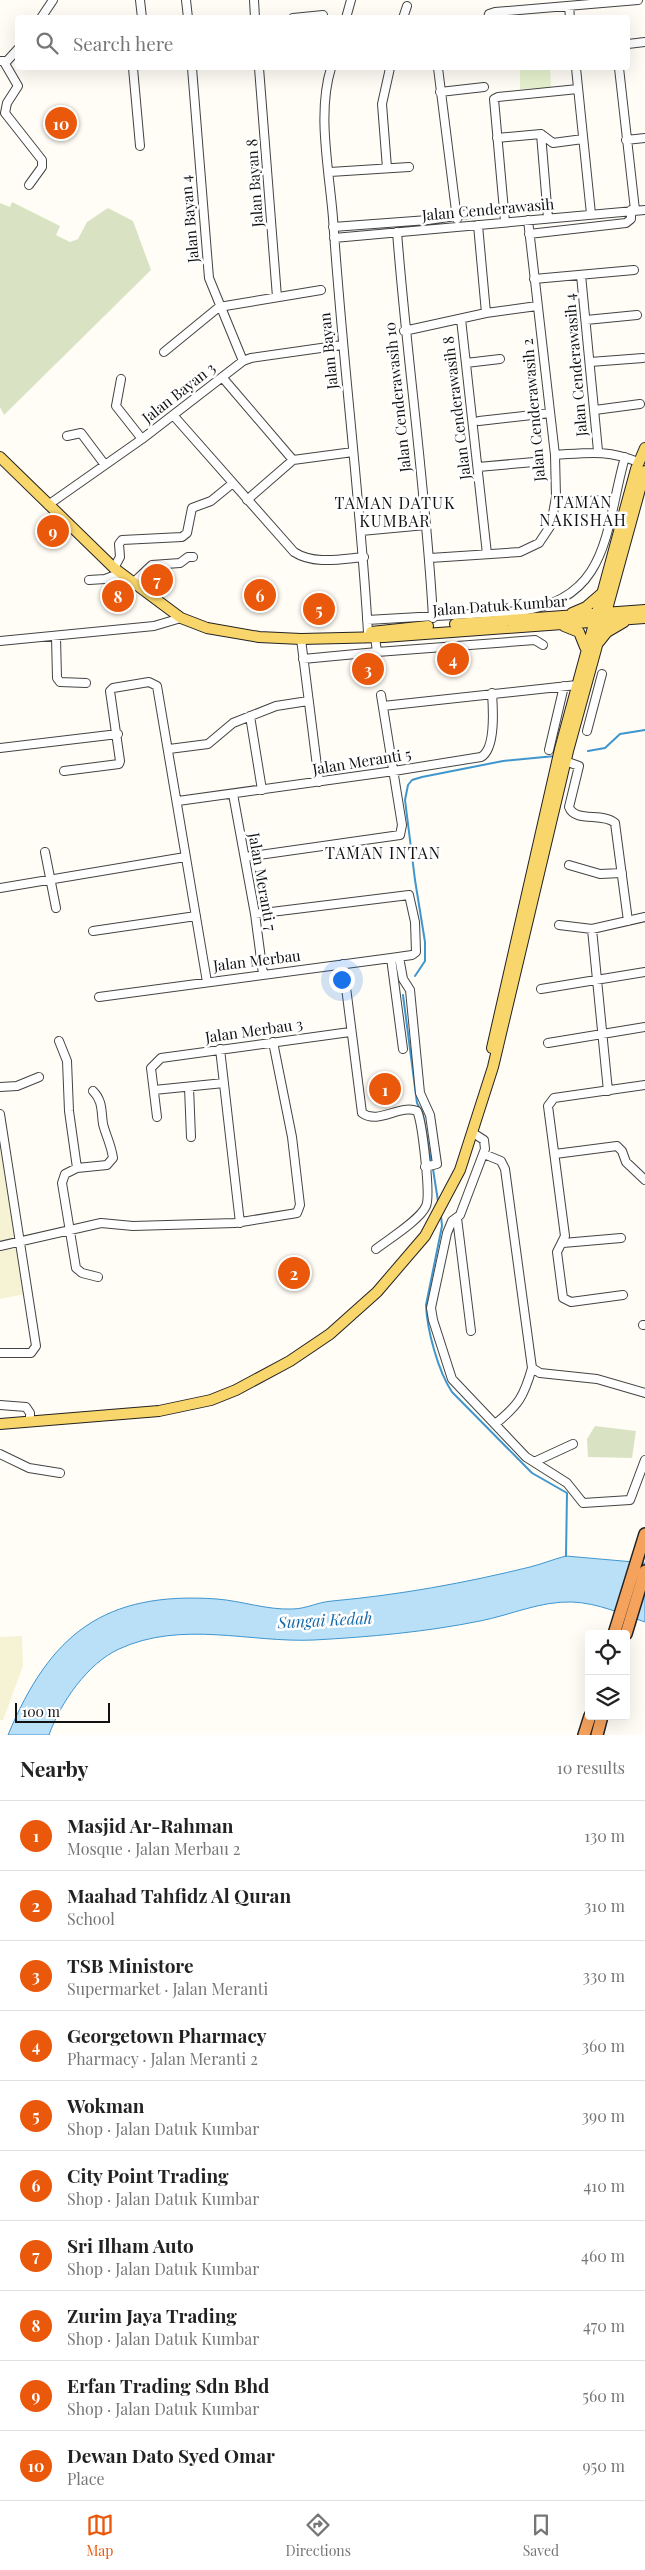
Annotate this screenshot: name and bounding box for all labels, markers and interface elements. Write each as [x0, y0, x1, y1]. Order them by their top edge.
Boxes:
search box [15, 15, 630, 70]
icon: search [33, 29, 61, 57]
text: Search here [73, 30, 173, 56]
pin: 10 [45, 104, 77, 142]
street label: Jalan Bayan 8 [241, 138, 267, 229]
street label: Jalan Bayan 4 [175, 174, 203, 265]
street label: Jalan Cenderawasih [420, 193, 555, 225]
street label: Jalan Cenderawasih 4 [559, 293, 591, 438]
street label: Jalan Bayan [314, 312, 342, 391]
street label: Jalan Cenderawasih 10 [379, 321, 415, 474]
street label: Jalan Cenderawasih 8 [437, 335, 475, 482]
street label: Jalan Cenderawasih 2 [517, 338, 549, 483]
street label: Jalan Bayan 3 [137, 357, 219, 428]
district label: TAMAN NAKISHAH [539, 491, 627, 530]
district label: TAMAN DATUK KUMBAR [335, 492, 455, 531]
pin: 9 [37, 512, 69, 550]
pin: 7 [141, 561, 173, 599]
pin: 6 [244, 576, 276, 614]
pin: 8 [102, 577, 134, 615]
pin: 5 [303, 590, 335, 628]
street label: Jalan Datuk Kumbar [431, 590, 568, 620]
pin: 4 [437, 640, 469, 678]
pin: 3 [352, 650, 384, 688]
street label: Jalan Meranti 5 [310, 743, 413, 779]
street label: Jalan Meranti 7 [244, 830, 281, 933]
district label: TAMAN INTAN [325, 842, 441, 863]
street label: Jalan Merbau [211, 945, 302, 975]
your location [329, 967, 355, 993]
street label: Jalan Merbau 3 [203, 1013, 304, 1047]
pin: 1 [369, 1070, 401, 1108]
pin: 2 [278, 1254, 310, 1292]
water label: Sungai Kedah [276, 1607, 373, 1633]
map controls [585, 1630, 630, 1720]
button: locate [585, 1630, 630, 1675]
button: layers [585, 1675, 630, 1720]
scale bar [15, 1700, 110, 1723]
text: 100 m [22, 1702, 60, 1721]
text: Nearby [20, 1754, 89, 1782]
text: 10 results [557, 1757, 625, 1778]
text: Masjid Ar-Rahman [67, 1812, 233, 1838]
text: 1 [33, 1825, 39, 1846]
text: 130 m [584, 1825, 625, 1846]
text: Mosque · Jalan Merbau 2 [67, 1838, 241, 1859]
text: Maahad Tahfidz Al Quran [67, 1882, 291, 1908]
text: 2 [32, 1895, 40, 1916]
text: 310 m [584, 1895, 625, 1916]
text: School [67, 1908, 115, 1929]
text: TSB Ministore [67, 1952, 194, 1978]
text: 3 [32, 1965, 40, 1986]
text: 330 m [583, 1965, 625, 1986]
text: Supermarket · Jalan Meranti [67, 1978, 268, 1999]
text: Georgetown Pharmacy [67, 2022, 267, 2048]
text: 4 [32, 2035, 40, 2056]
text: 360 m [582, 2035, 625, 2056]
text: Pharmacy · Jalan Meranti 2 [67, 2048, 258, 2069]
text: Wokman [67, 2092, 144, 2118]
text: 5 [32, 2105, 40, 2126]
text: 390 m [582, 2105, 625, 2126]
text: Shop · Jalan Datuk Kumbar [67, 2118, 259, 2139]
text: City Point Trading [67, 2162, 228, 2188]
text: 6 [32, 2175, 40, 2196]
text: 410 m [583, 2175, 625, 2196]
text: Shop · Jalan Datuk Kumbar [67, 2188, 259, 2209]
text: Sri Ilham Auto [67, 2232, 194, 2258]
text: 7 [32, 2245, 40, 2266]
text: 460 m [581, 2245, 625, 2266]
text: Shop · Jalan Datuk Kumbar [67, 2258, 259, 2279]
text: Zurim Jaya Trading [67, 2302, 237, 2328]
text: 8 [32, 2315, 40, 2336]
text: 470 m [583, 2315, 625, 2336]
text: Shop · Jalan Datuk Kumbar [67, 2328, 259, 2349]
text: Erfan Trading Sdn Bhd [67, 2372, 269, 2398]
text: 9 [32, 2385, 40, 2406]
text: 560 m [582, 2385, 625, 2406]
text: Shop · Jalan Datuk Kumbar [67, 2398, 259, 2419]
text: Dewan Dato Syed Omar [67, 2442, 275, 2468]
text: 10 [28, 2455, 44, 2476]
text: 950 m [582, 2455, 625, 2476]
text: Place [67, 2468, 105, 2489]
tab: Map [86, 2511, 114, 2560]
tab: Directions [286, 2511, 351, 2560]
tab: Saved [523, 2511, 559, 2560]

